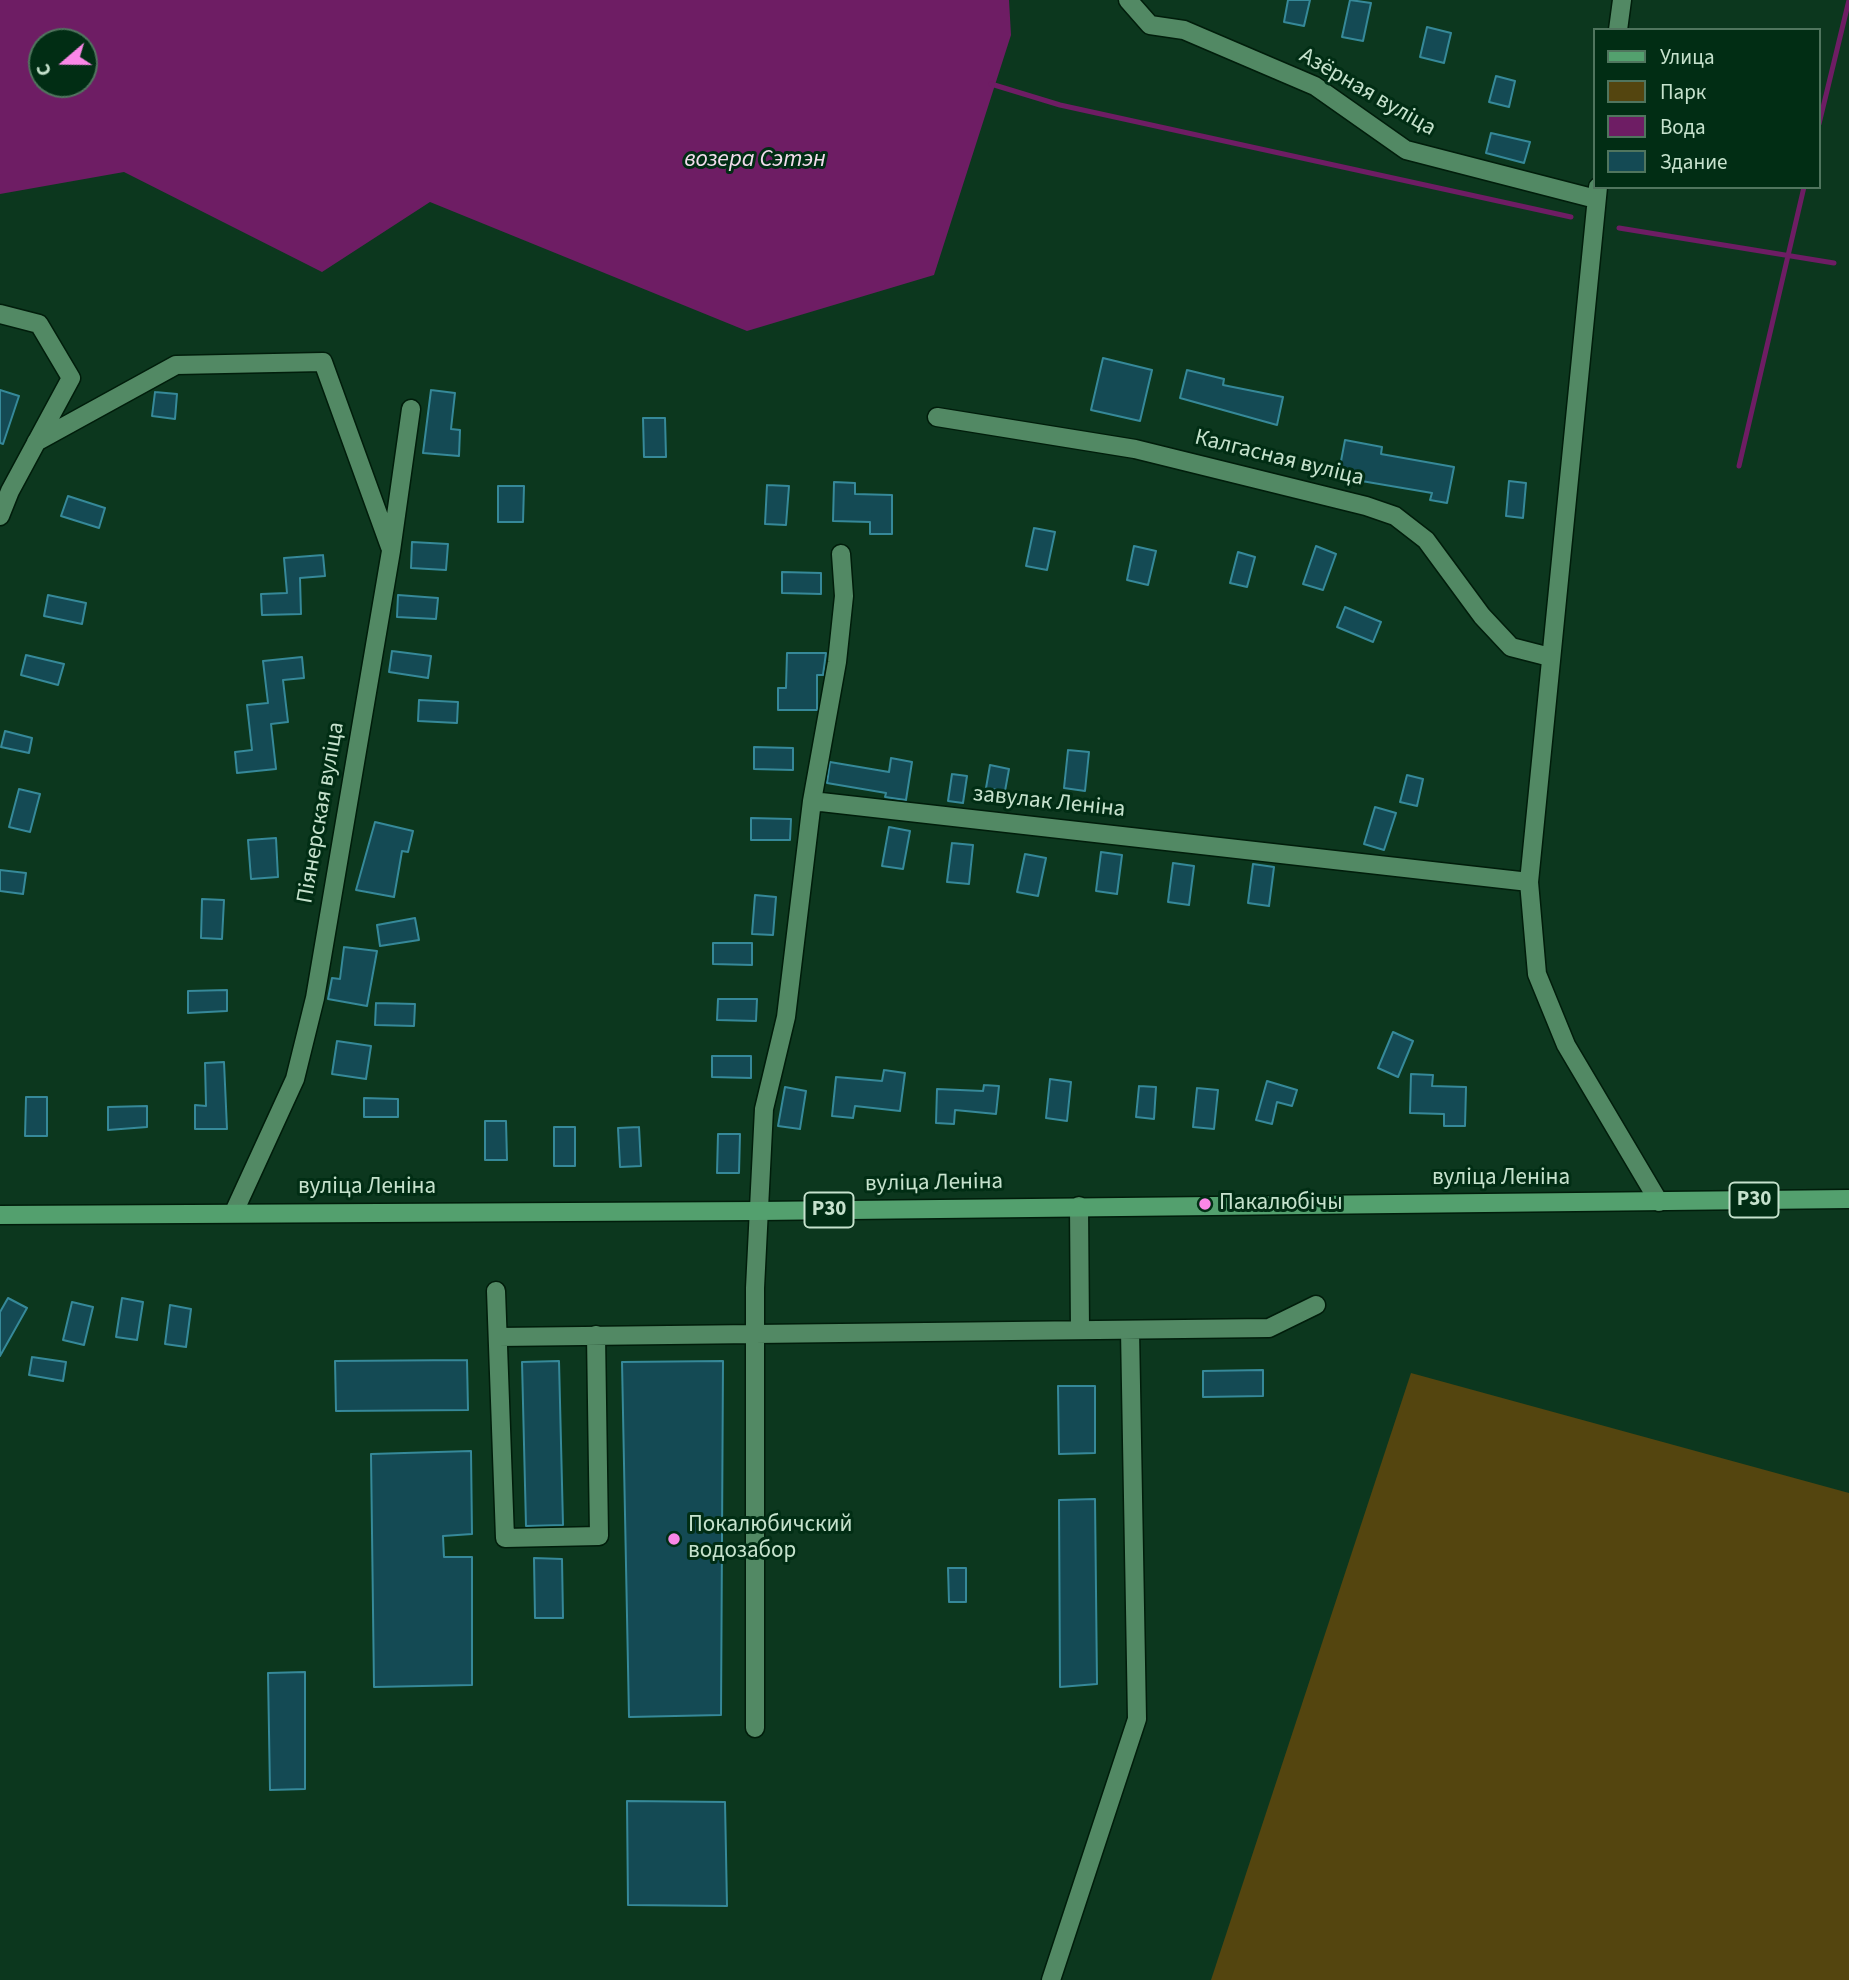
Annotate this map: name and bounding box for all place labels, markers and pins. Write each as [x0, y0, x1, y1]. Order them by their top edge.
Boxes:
place label: Пакалюбічы [1219, 1190, 1343, 1218]
marker: Пакалюбічы [1197, 1196, 1213, 1212]
place label: Покалюбичский водозабор [688, 1512, 852, 1566]
marker: Покалюбичский водозабор [666, 1531, 682, 1547]

